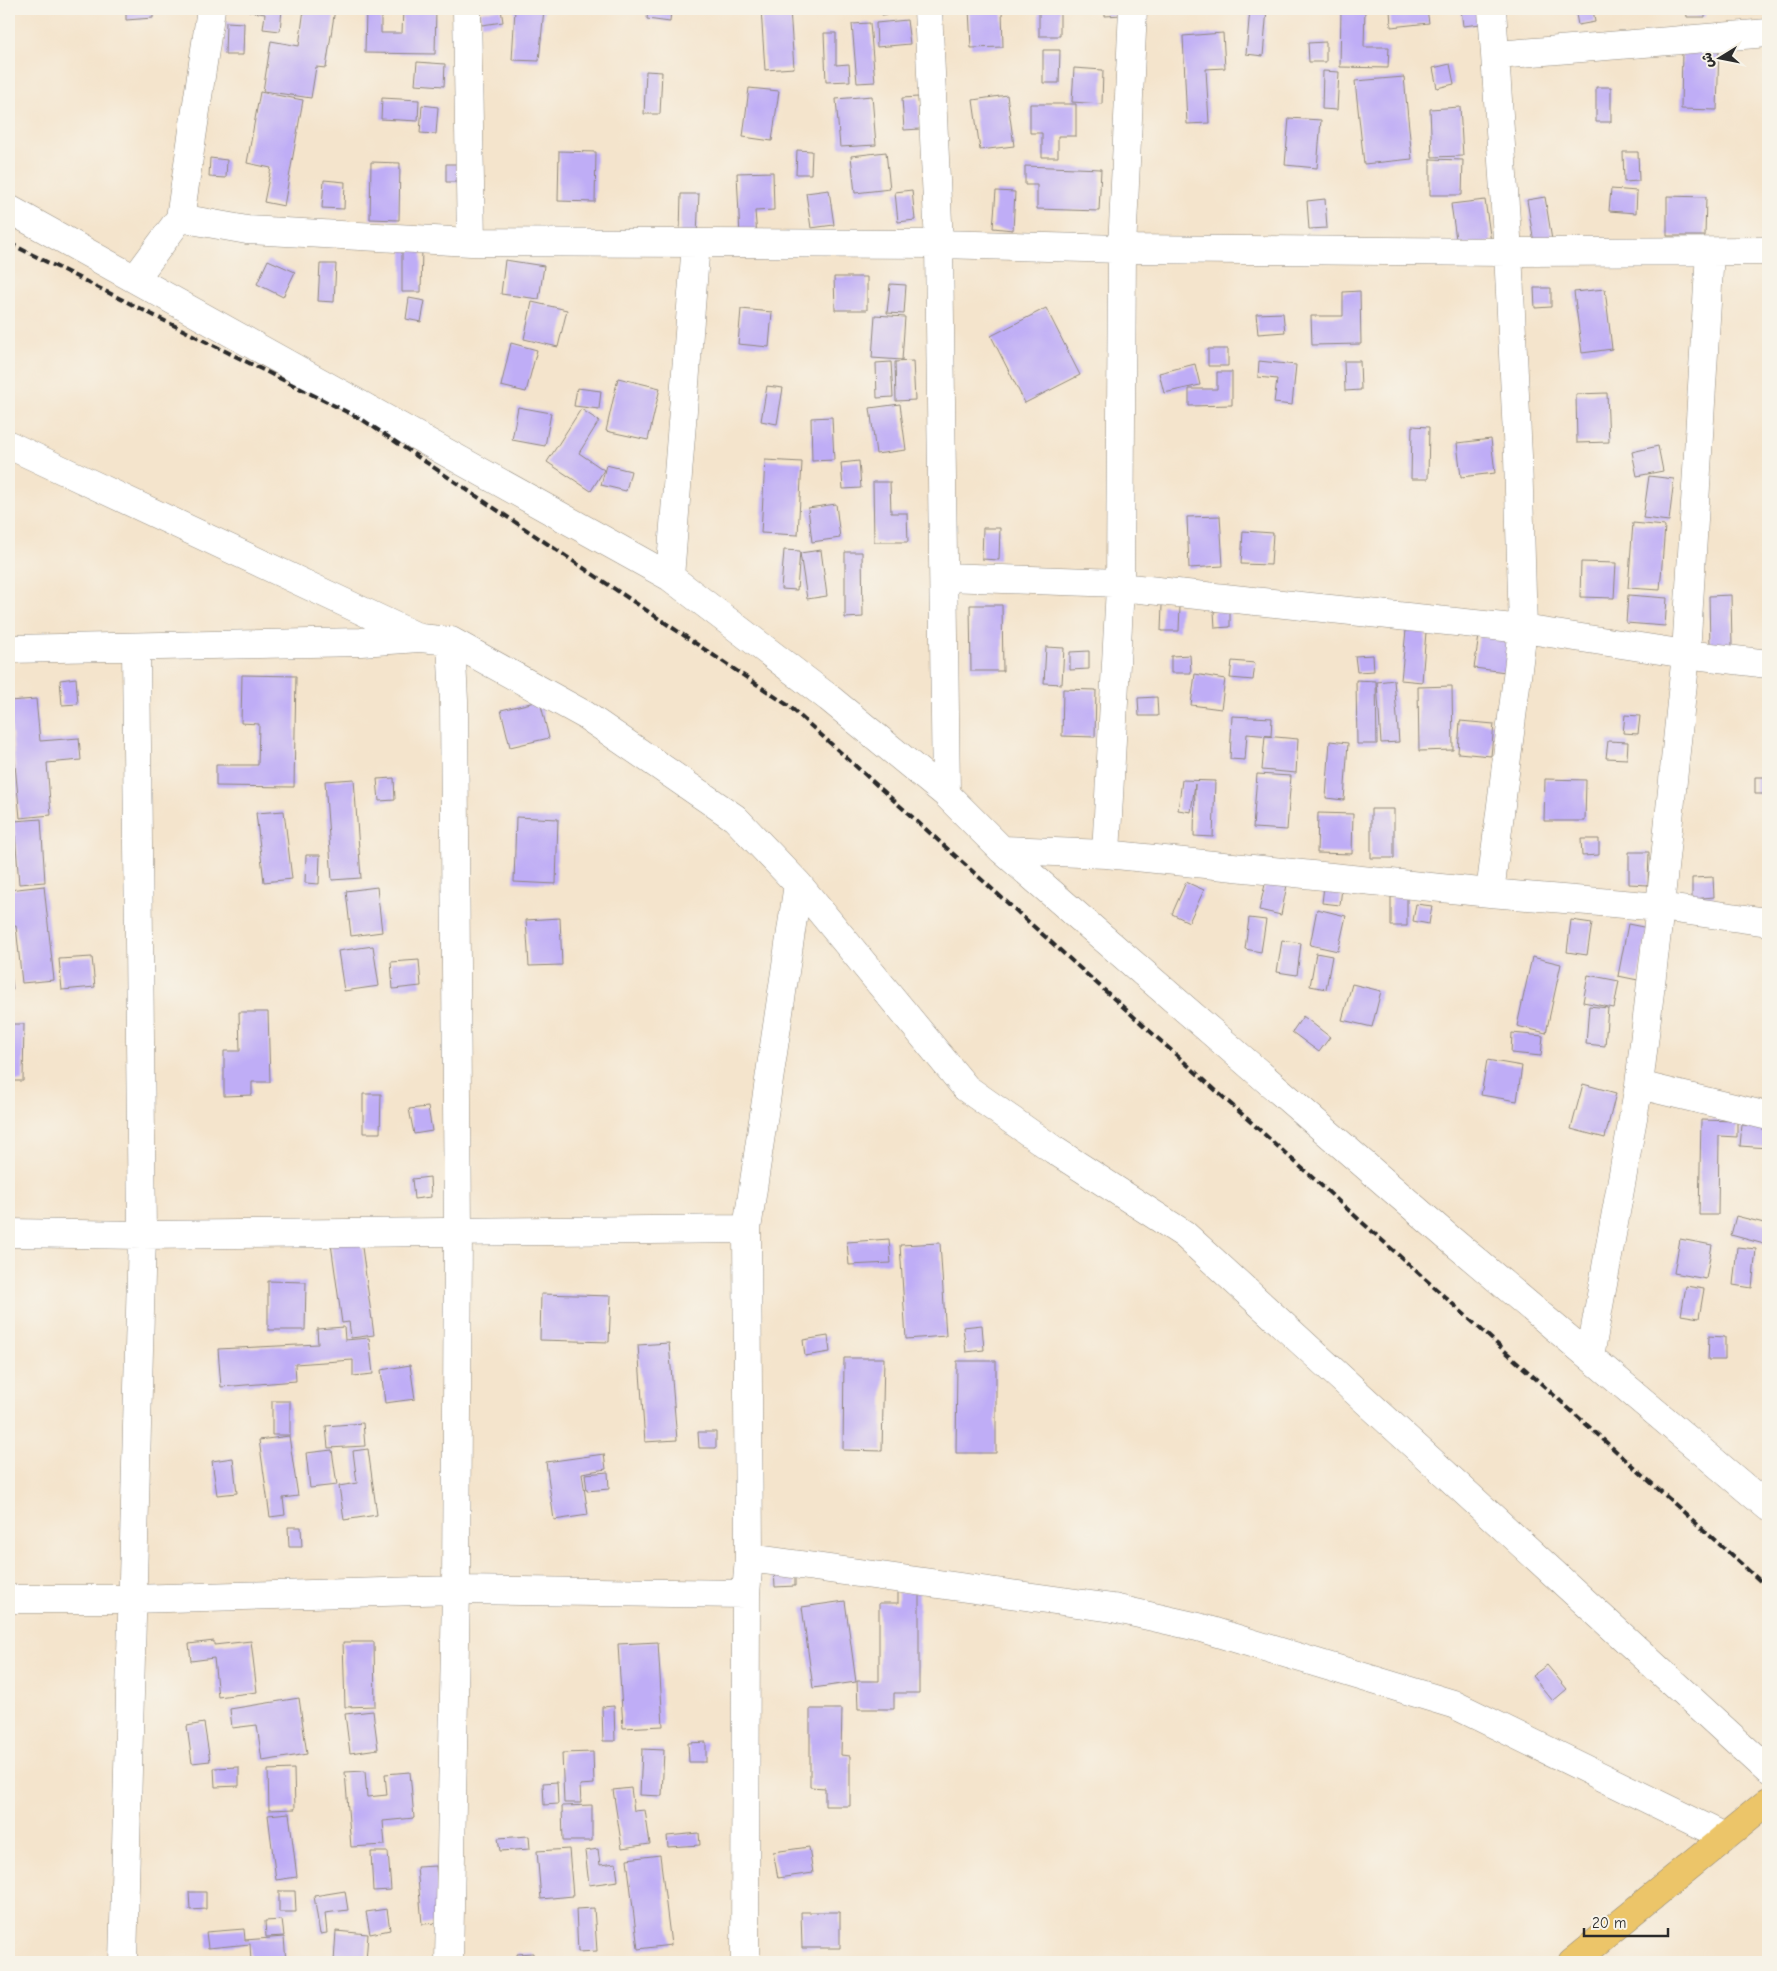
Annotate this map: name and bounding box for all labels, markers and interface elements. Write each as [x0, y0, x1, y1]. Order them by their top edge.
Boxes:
north arrow [1694, 32, 1744, 82]
text: ش [1698, 51, 1717, 69]
scale bar [1584, 1906, 1668, 1938]
text: 20 m [1592, 1914, 1626, 1932]

